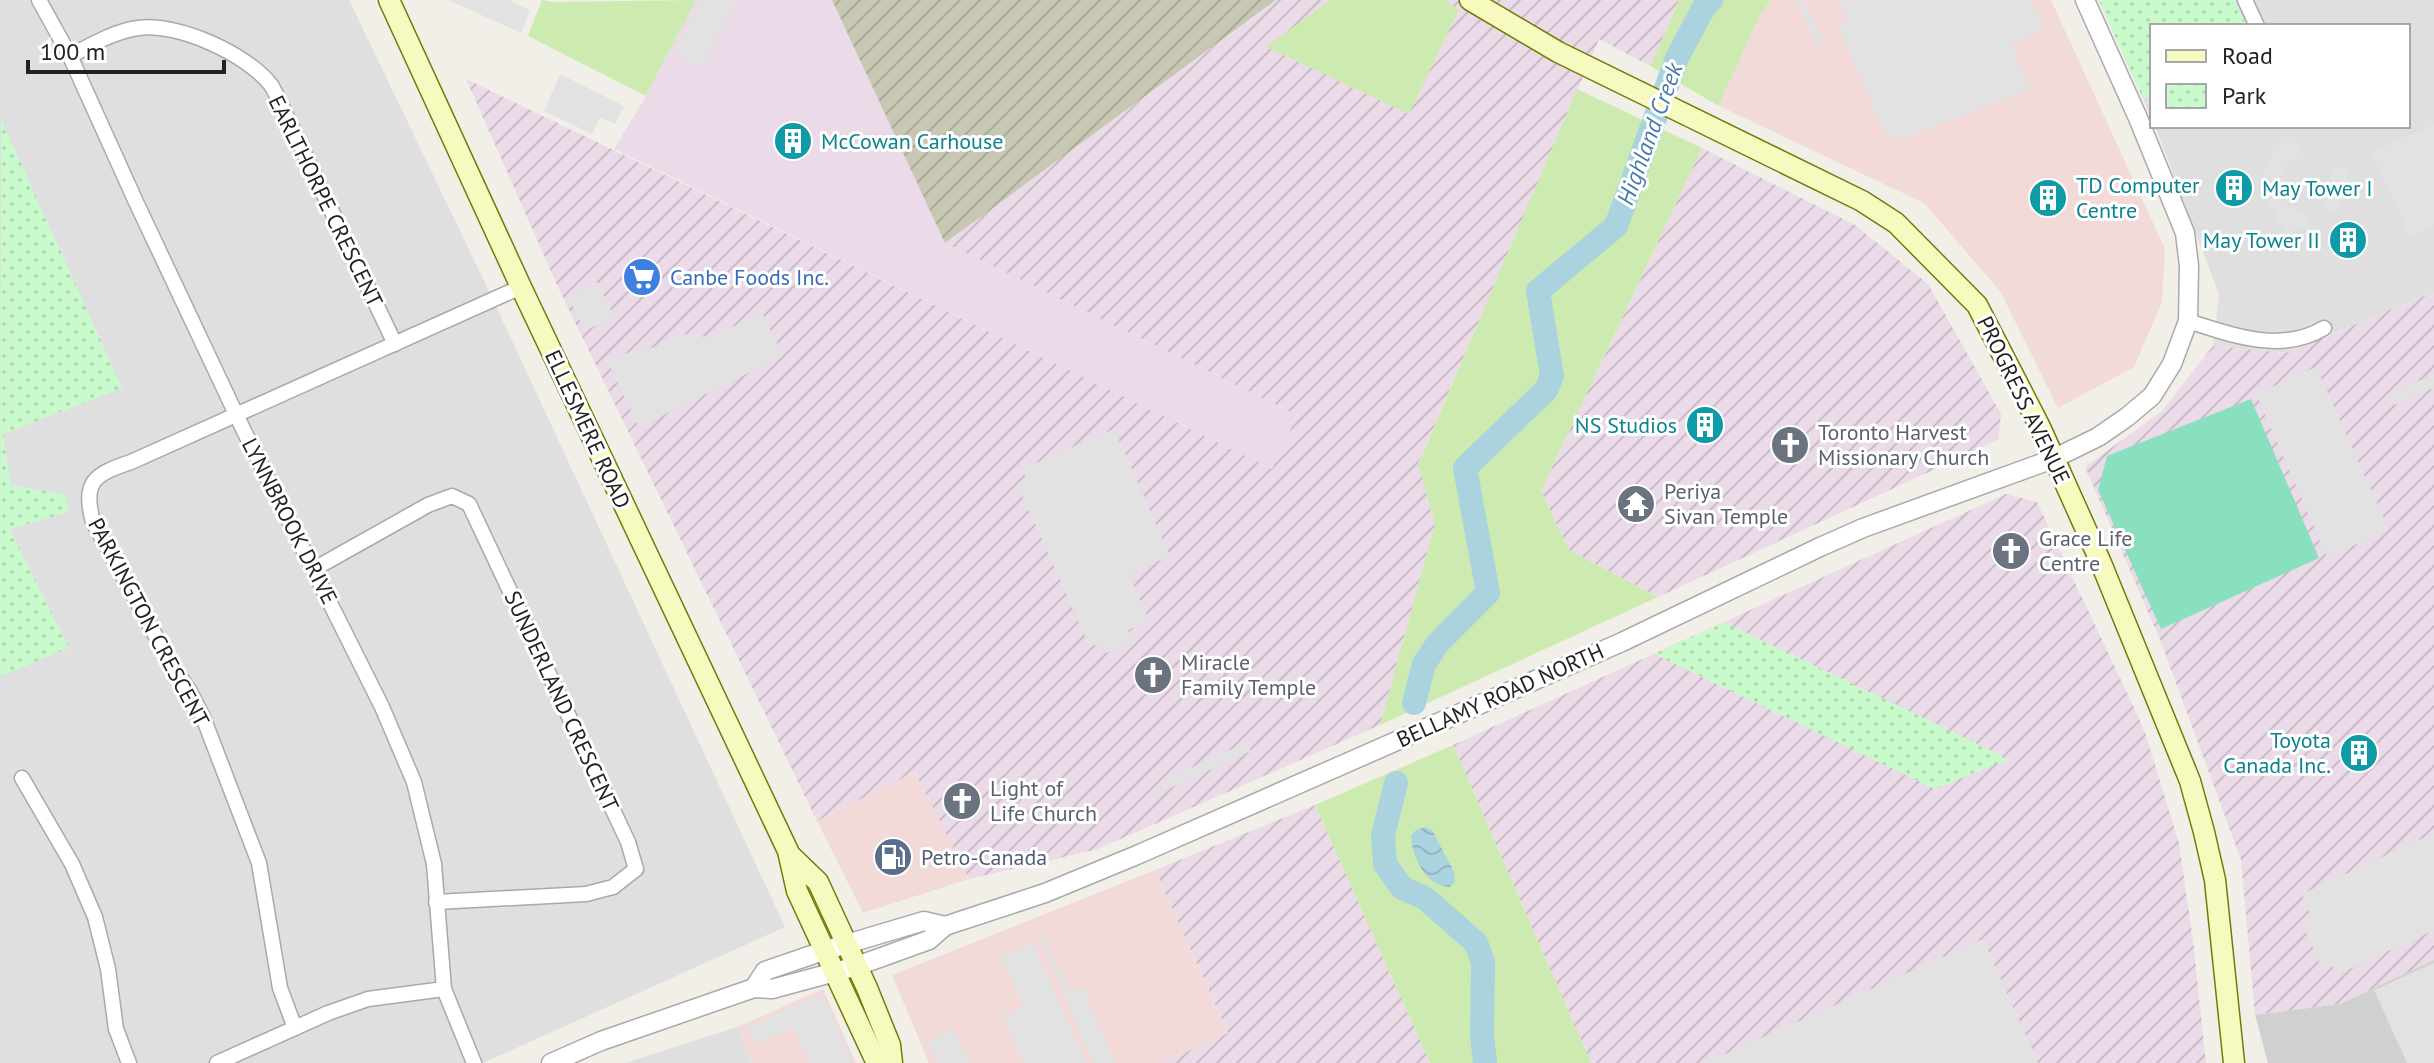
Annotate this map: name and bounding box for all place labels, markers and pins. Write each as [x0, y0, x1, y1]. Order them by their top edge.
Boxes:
building icon: McCowan Carhouse [772, 120, 814, 162]
place label: McCowan Carhouse [821, 127, 1003, 155]
building icon: May Tower I [2213, 167, 2255, 209]
place label: TD Computer Centre [2076, 171, 2200, 224]
place label: May Tower I [2262, 174, 2373, 202]
building icon: TD Computer Centre [2027, 177, 2069, 219]
building icon: May Tower II [2327, 219, 2369, 261]
place label: May Tower II [2203, 226, 2320, 254]
supermarket icon: Canbe Foods Inc. [621, 256, 663, 298]
place label: Canbe Foods Inc. [670, 263, 829, 291]
building icon: NS Studios [1684, 404, 1726, 446]
place label: NS Studios [1575, 411, 1677, 439]
place label: Toronto Harvest Missionary Church [1818, 418, 1989, 471]
church icon: Toronto Harvest Missionary Church [1769, 424, 1811, 466]
place label: Periya Sivan Temple [1664, 477, 1788, 530]
temple icon: Periya Sivan Temple [1615, 483, 1657, 525]
place label: Grace Life Centre [2039, 524, 2133, 577]
church icon: Grace Life Centre [1990, 530, 2032, 572]
place label: Miracle Family Temple [1181, 648, 1316, 701]
church icon: Miracle Family Temple [1132, 654, 1174, 696]
place label: Toyota Canada Inc. [2223, 726, 2331, 779]
building icon: Toyota Canada Inc. [2338, 732, 2380, 774]
place label: Light of Life Church [990, 774, 1097, 827]
church icon: Light of Life Church [941, 780, 983, 822]
fuel station icon: Petro-Canada [872, 836, 914, 878]
place label: Petro-Canada [921, 843, 1047, 871]

